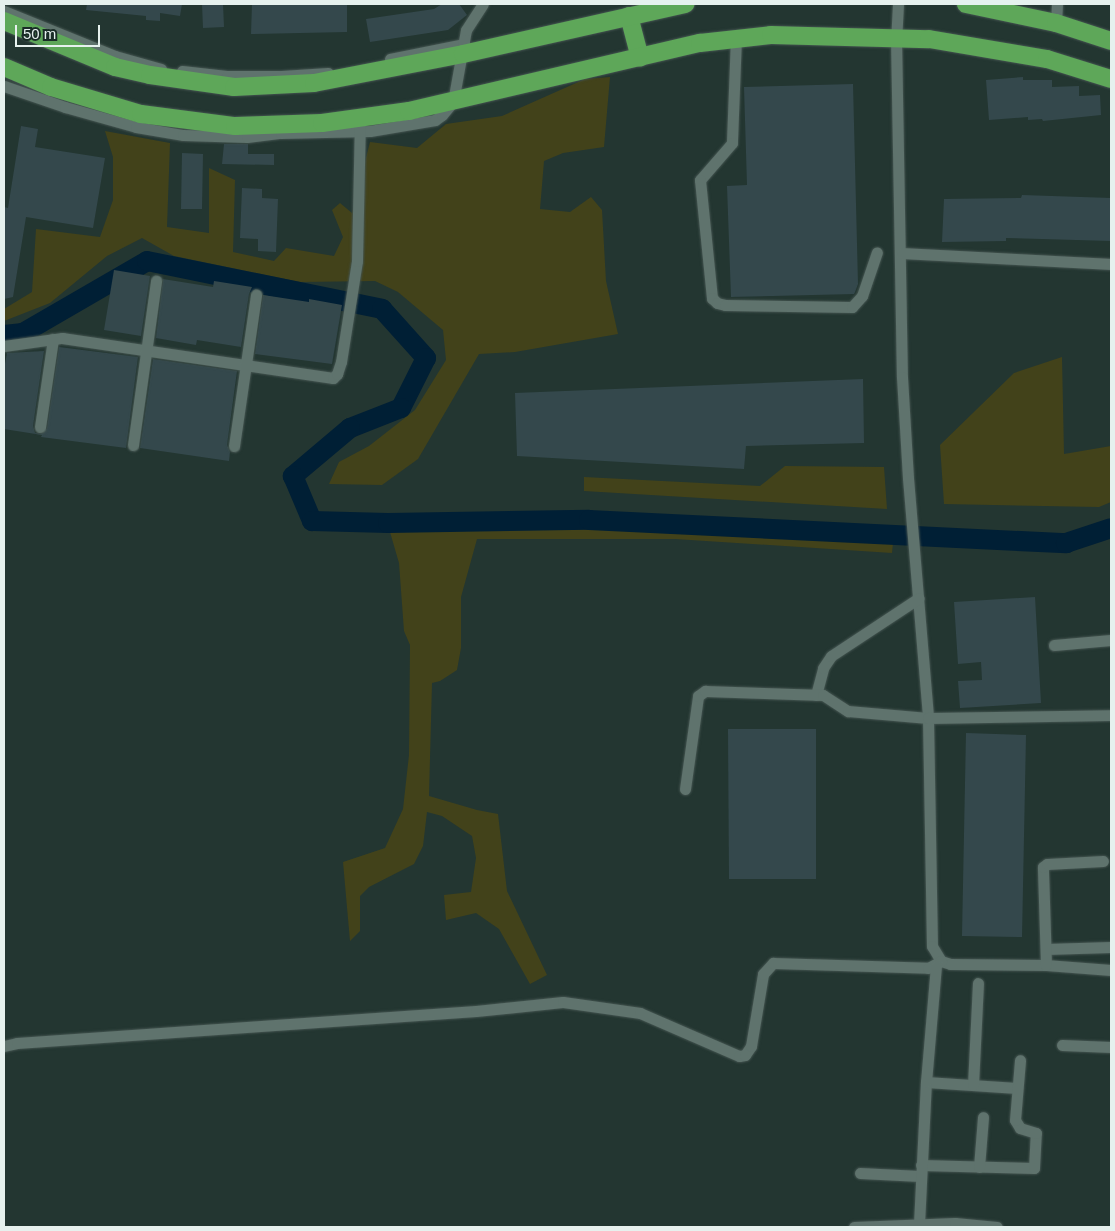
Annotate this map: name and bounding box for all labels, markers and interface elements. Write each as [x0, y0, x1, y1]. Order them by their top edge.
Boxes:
scale bar [18, 15, 102, 47]
text: 50 m [23, 25, 56, 42]

